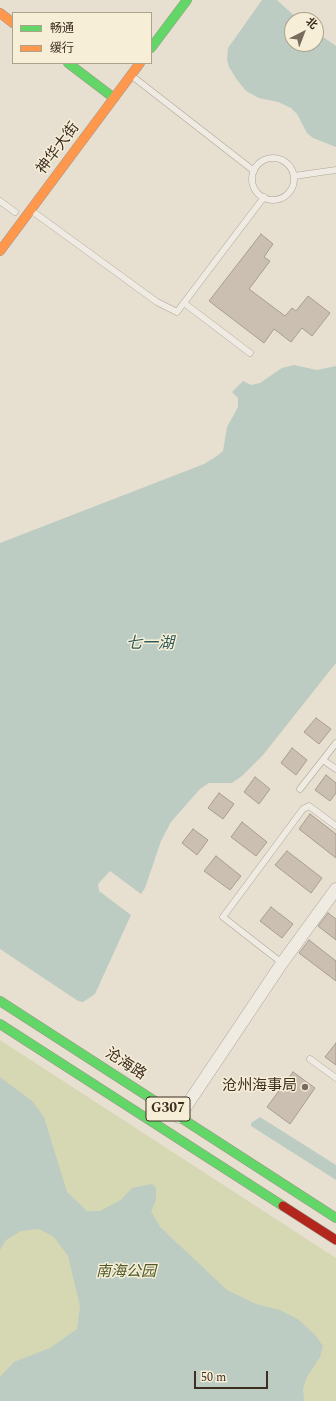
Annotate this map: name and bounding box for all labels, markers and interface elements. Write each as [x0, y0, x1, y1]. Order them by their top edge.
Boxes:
legend [12, 12, 152, 64]
north arrow [284, 12, 324, 52]
text: 北 [302, 13, 321, 33]
text: 畅通 [50, 19, 74, 38]
text: 缓行 [50, 39, 74, 58]
street label: 神华大街 [34, 120, 84, 178]
water label: 七一湖 [126, 635, 174, 655]
street label: 沧海路 [101, 1045, 149, 1085]
place label: 沧州海事局 [222, 1078, 297, 1096]
marker: 沧州海事局 [300, 1082, 310, 1092]
road number: G307 [146, 1097, 190, 1121]
park label: 南海公园 [96, 1264, 156, 1282]
scale bar [196, 1363, 270, 1389]
text: 50 m [201, 1368, 226, 1387]

